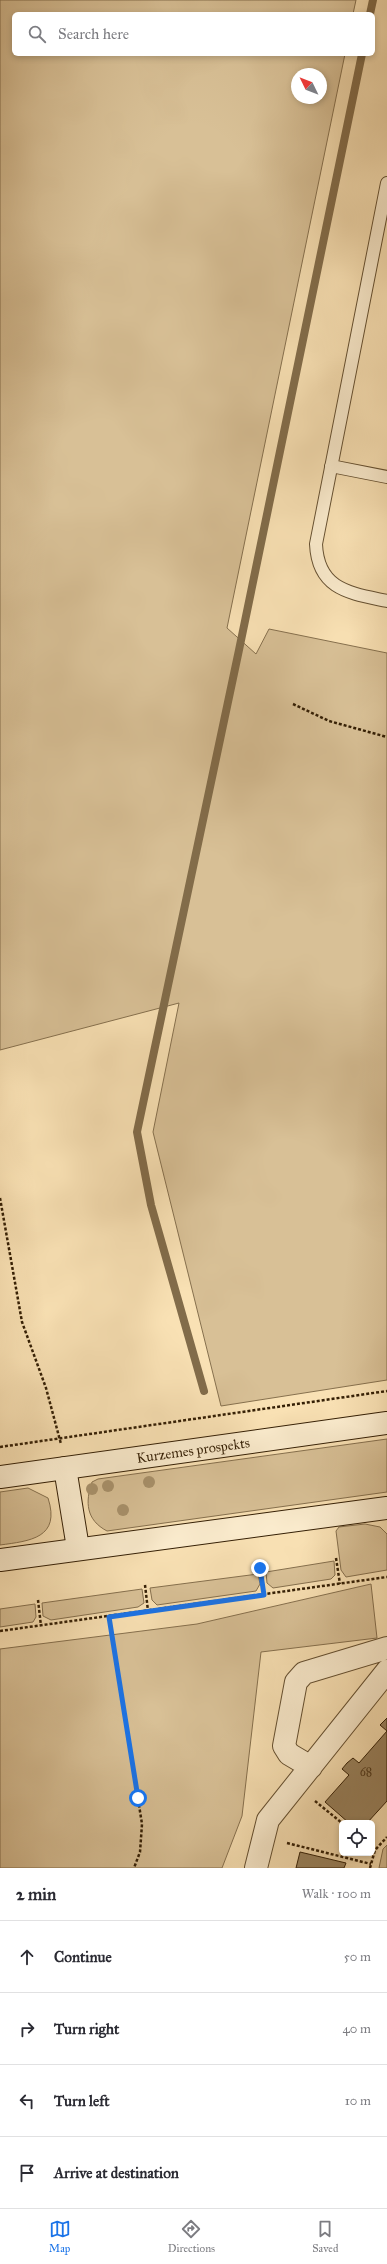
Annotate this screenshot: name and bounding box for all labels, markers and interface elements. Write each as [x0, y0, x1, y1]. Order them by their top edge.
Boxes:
search box [12, 12, 375, 56]
icon: search [26, 23, 48, 45]
text: Search here [58, 25, 129, 43]
north arrow [291, 68, 327, 104]
street label: Kurzemes prospekts [135, 1434, 251, 1466]
route end [251, 1559, 269, 1577]
house number: 68 [360, 1765, 372, 1779]
route start [129, 1789, 147, 1807]
map controls [339, 1820, 375, 1856]
button: locate [339, 1820, 375, 1856]
text: 2 min [16, 1884, 56, 1905]
text: Walk · 100 m [302, 1886, 371, 1902]
icon: ahead [16, 1946, 38, 1968]
text: Continue [54, 1948, 112, 1966]
text: 50 m [344, 1949, 371, 1965]
icon: right [16, 2018, 38, 2040]
text: Turn right [54, 2020, 119, 2038]
text: 40 m [342, 2021, 371, 2037]
icon: left [16, 2090, 38, 2112]
text: Turn left [54, 2092, 110, 2110]
text: 10 m [345, 2093, 371, 2109]
icon: arrive [16, 2162, 38, 2184]
text: Arrive at destination [54, 2164, 179, 2182]
tab: Map [49, 2218, 71, 2255]
tab: Directions [168, 2218, 215, 2255]
tab: Saved [312, 2218, 338, 2255]

